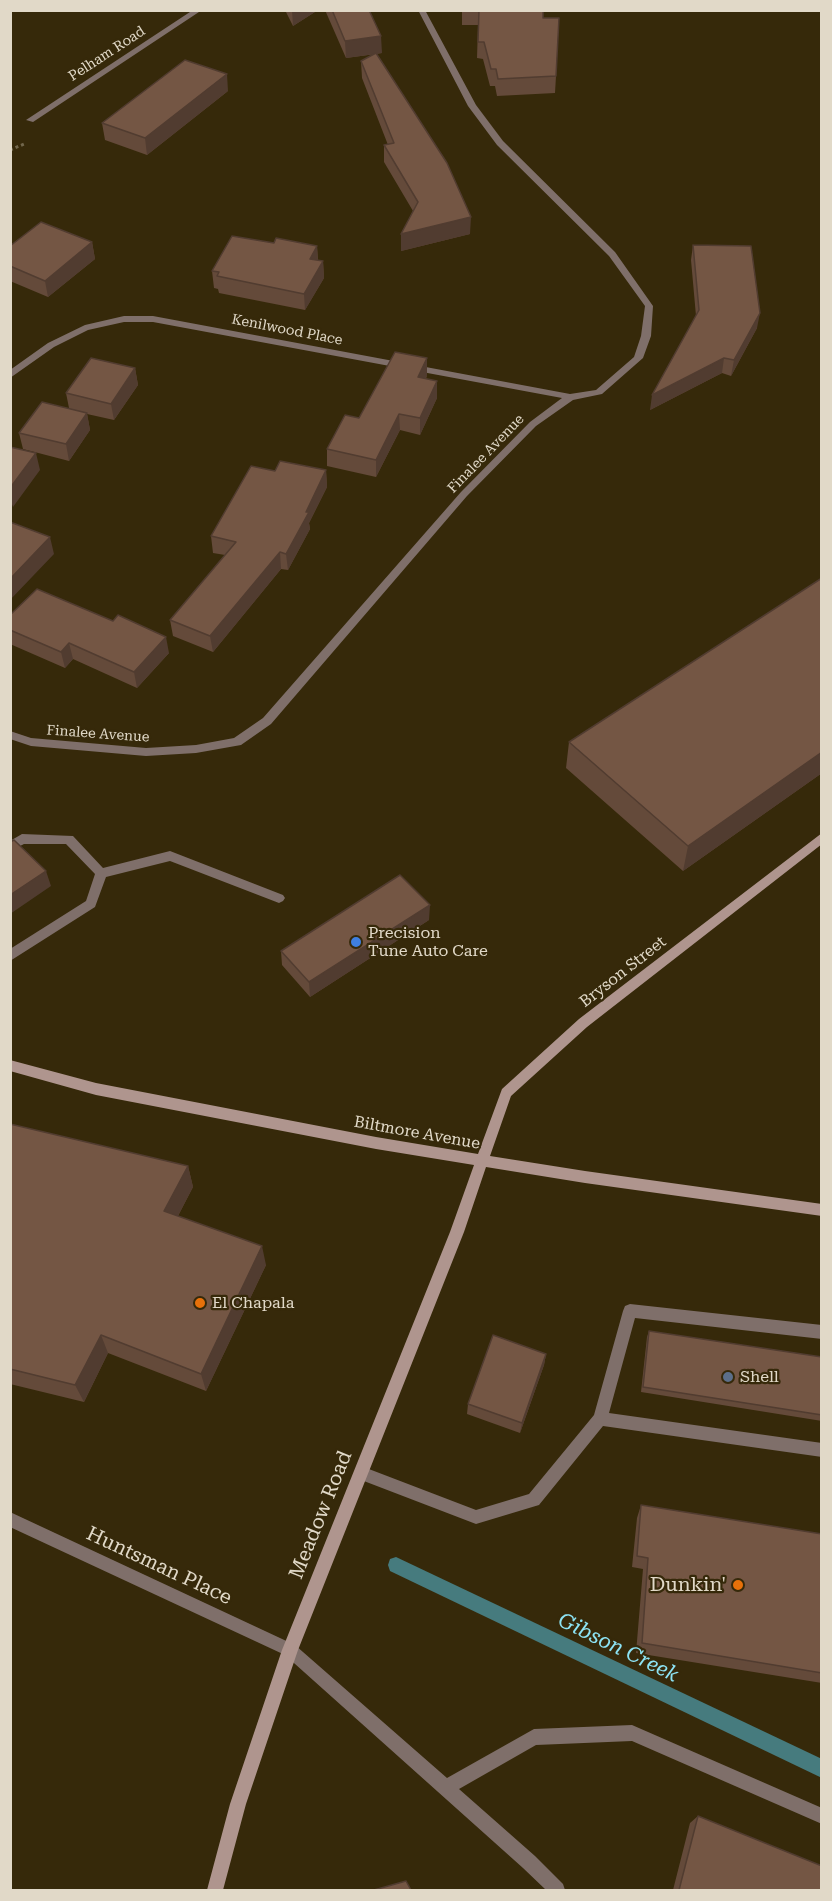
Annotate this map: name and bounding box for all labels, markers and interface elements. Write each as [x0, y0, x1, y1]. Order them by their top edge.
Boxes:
street label: Pelham Road [66, 23, 148, 85]
street label: Kenilwood Place [230, 311, 344, 349]
street label: Finalee Avenue [444, 411, 528, 497]
street label: Finalee Avenue [46, 722, 150, 746]
place label: Precision Tune Auto Care [368, 923, 488, 961]
street label: Bryson Street [576, 932, 670, 1012]
marker: Precision Tune Auto Care [349, 935, 363, 949]
street label: Biltmore Avenue [352, 1112, 482, 1154]
place label: El Chapala [212, 1293, 294, 1313]
marker: El Chapala [193, 1296, 207, 1310]
place label: Shell [740, 1367, 779, 1387]
marker: Shell [721, 1370, 735, 1384]
street label: Meadow Road [284, 1448, 358, 1582]
street label: Huntsman Place [82, 1522, 236, 1610]
place label: Dunkin' [650, 1573, 726, 1597]
marker: Dunkin' [731, 1578, 745, 1592]
water label: Gibson Creek [554, 1608, 682, 1688]

